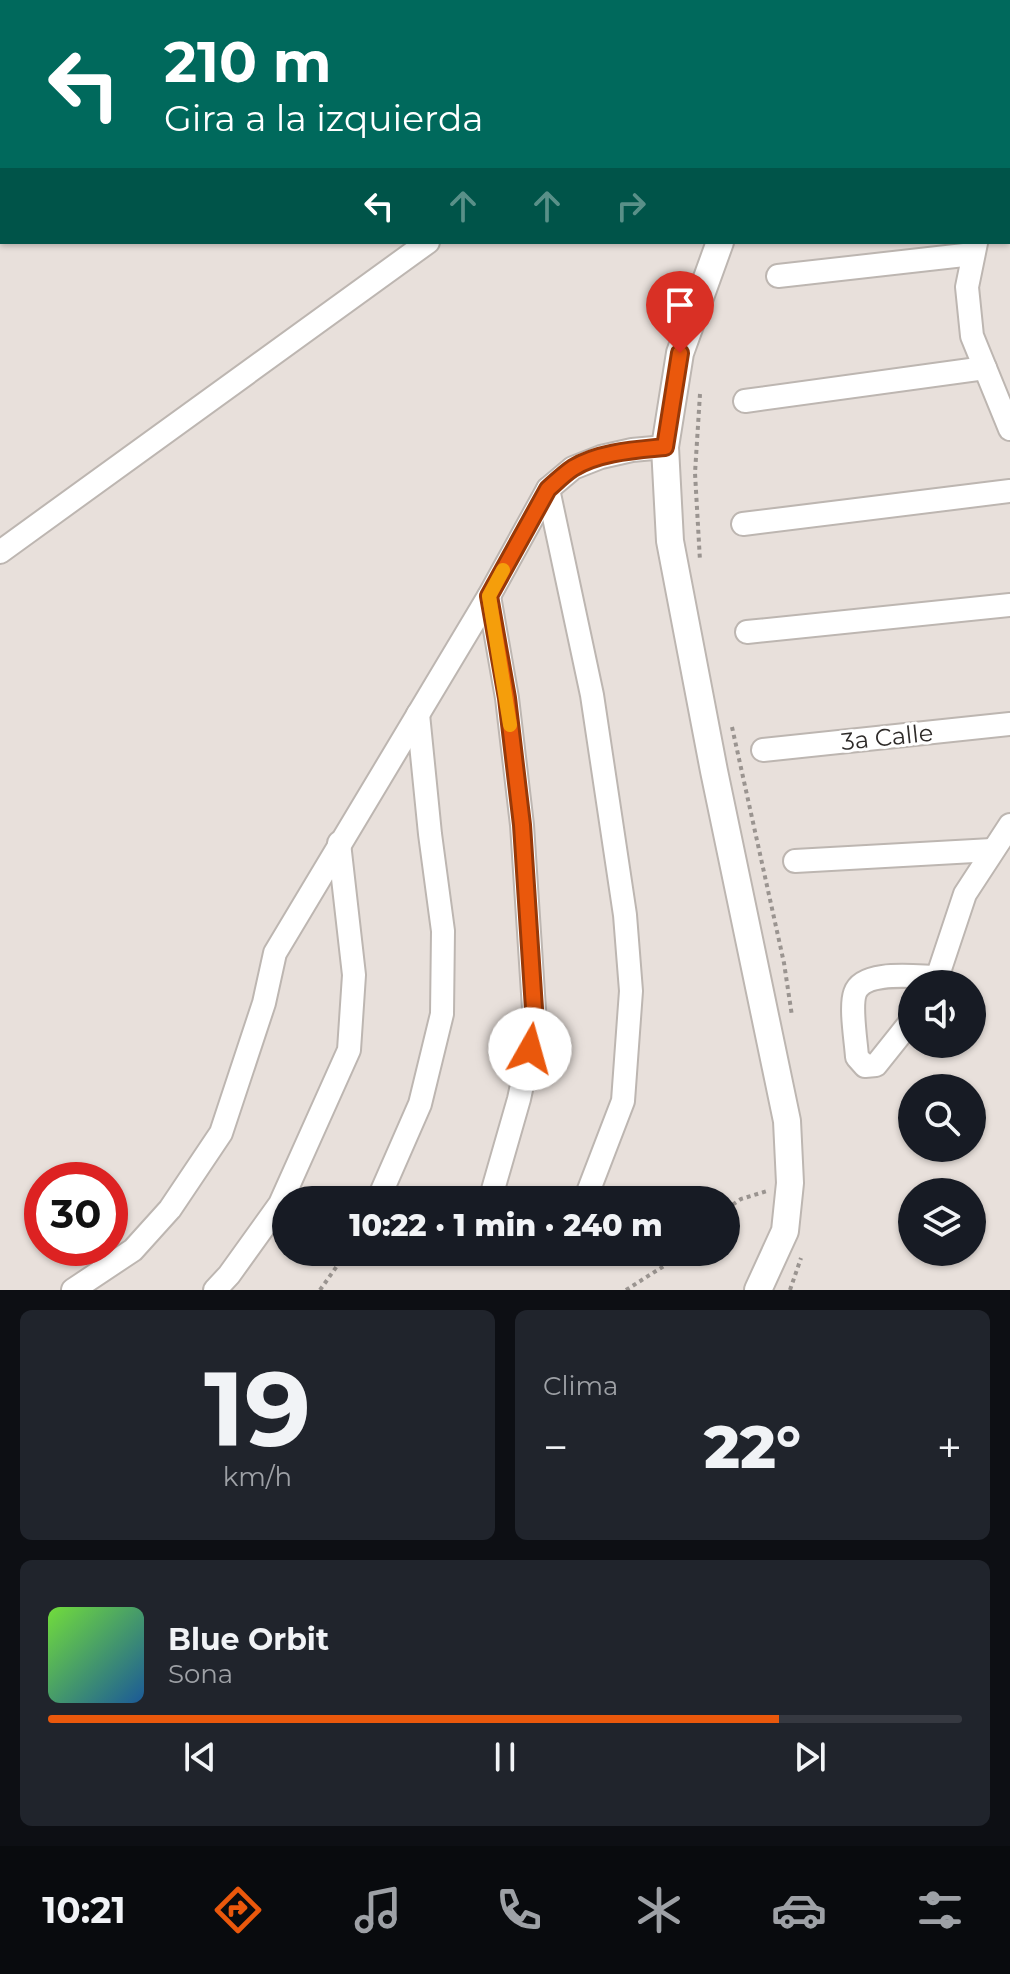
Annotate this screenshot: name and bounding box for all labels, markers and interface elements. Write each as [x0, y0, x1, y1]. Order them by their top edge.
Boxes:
text: 210 m [164, 28, 332, 96]
icon: left [32, 32, 136, 136]
text: Gira a la izquierda [164, 96, 484, 140]
icon: left [357, 184, 401, 228]
icon: ahead [441, 184, 485, 228]
icon: ahead [525, 184, 569, 228]
icon: right [609, 184, 653, 228]
pin [646, 271, 714, 353]
icon: arrive [658, 283, 702, 327]
street label: 3a Calle [840, 718, 934, 756]
map controls [898, 970, 986, 1266]
button: sound [898, 970, 986, 1058]
position arrow [488, 1007, 572, 1091]
button: search [898, 1074, 986, 1162]
speed limit sign: 30 [24, 1162, 128, 1266]
button: layers [898, 1178, 986, 1266]
text: 10:22 · 1 min · 240 m [349, 1207, 663, 1244]
text: 19 [204, 1345, 311, 1472]
text: Clima [543, 1370, 618, 1402]
text: 22° [704, 1410, 801, 1483]
text: − [543, 1420, 568, 1474]
text: + [937, 1420, 962, 1474]
text: km/h [223, 1461, 292, 1493]
text: Blue Orbit [168, 1621, 329, 1658]
text: Sona [168, 1658, 233, 1690]
icon: previous [178, 1735, 222, 1779]
icon: pause [483, 1735, 527, 1779]
icon: next [788, 1735, 832, 1779]
icon: directions [210, 1882, 266, 1938]
icon: music [350, 1882, 406, 1938]
icon: phone [491, 1882, 547, 1938]
icon: climate [631, 1882, 687, 1938]
icon: car [771, 1882, 827, 1938]
icon: filters [912, 1882, 968, 1938]
text: 10:21 [42, 1888, 126, 1932]

